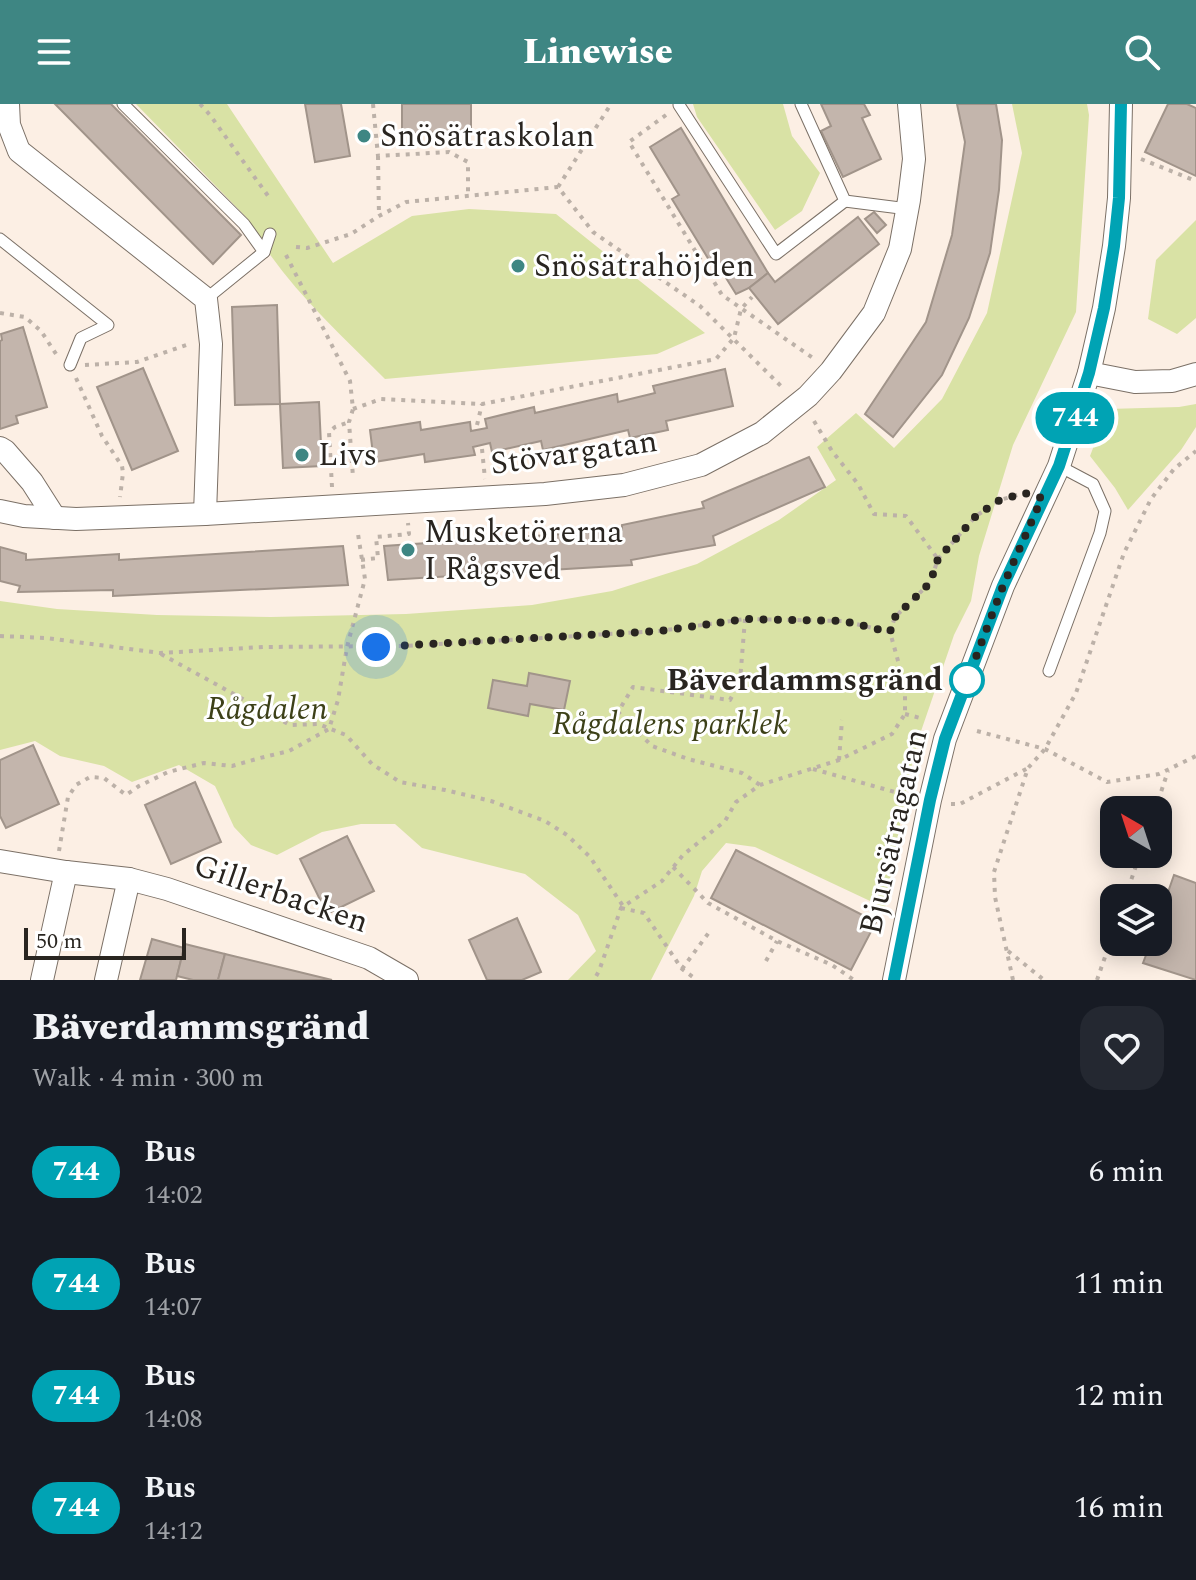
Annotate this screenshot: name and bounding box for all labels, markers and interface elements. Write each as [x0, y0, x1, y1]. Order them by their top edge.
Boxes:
text: Linewise [523, 25, 673, 80]
icon: menu [32, 30, 76, 74]
icon: search [1120, 30, 1164, 74]
place label: Snösätraskolan [380, 112, 595, 161]
marker: Snösätraskolan [355, 127, 373, 145]
place label: Snösätrahöjden [534, 242, 754, 291]
marker: Snösätrahöjden [509, 257, 527, 275]
line badge: 744 [1029, 392, 1121, 444]
text: 744 [1051, 396, 1099, 439]
street label: Stövargatan [487, 417, 661, 489]
place label: Livs [318, 431, 377, 480]
marker: Livs [293, 446, 311, 464]
place label: Musketörerna I Rågsved [424, 508, 623, 594]
marker: Musketörerna I Rågsved [399, 541, 417, 559]
your location [356, 627, 396, 667]
place label: Bäverdammsgränd [666, 656, 943, 705]
marker: Bäverdammsgränd [950, 663, 984, 697]
park label: Rågdalen [206, 685, 328, 734]
park label: Rågdalens parklek [552, 700, 788, 749]
street label: Bjursätragatan [847, 724, 941, 940]
north arrow [1100, 796, 1172, 868]
map controls [1100, 796, 1172, 956]
street label: Gillerbacken [187, 841, 375, 947]
button: layers [1100, 884, 1172, 956]
scale bar [24, 924, 186, 960]
text: 50 m [36, 925, 82, 958]
text: Bäverdammsgränd [32, 999, 370, 1057]
button: heart [1080, 1006, 1164, 1090]
text: Walk · 4 min · 300 m [32, 1058, 264, 1098]
text: Bus [144, 1129, 196, 1175]
text: 6 min [1089, 1149, 1164, 1195]
text: 744 [52, 1150, 100, 1193]
text: 14:02 [144, 1175, 203, 1215]
text: Bus [144, 1241, 196, 1287]
text: 11 min [1074, 1261, 1164, 1307]
text: 744 [52, 1262, 100, 1305]
text: 14:07 [144, 1287, 203, 1327]
text: Bus [144, 1353, 196, 1399]
text: 12 min [1074, 1373, 1164, 1419]
text: 744 [52, 1374, 100, 1417]
text: 14:08 [144, 1399, 203, 1439]
text: Bus [144, 1465, 196, 1511]
text: 16 min [1074, 1485, 1164, 1531]
text: 744 [52, 1486, 100, 1529]
text: 14:12 [144, 1511, 203, 1551]

